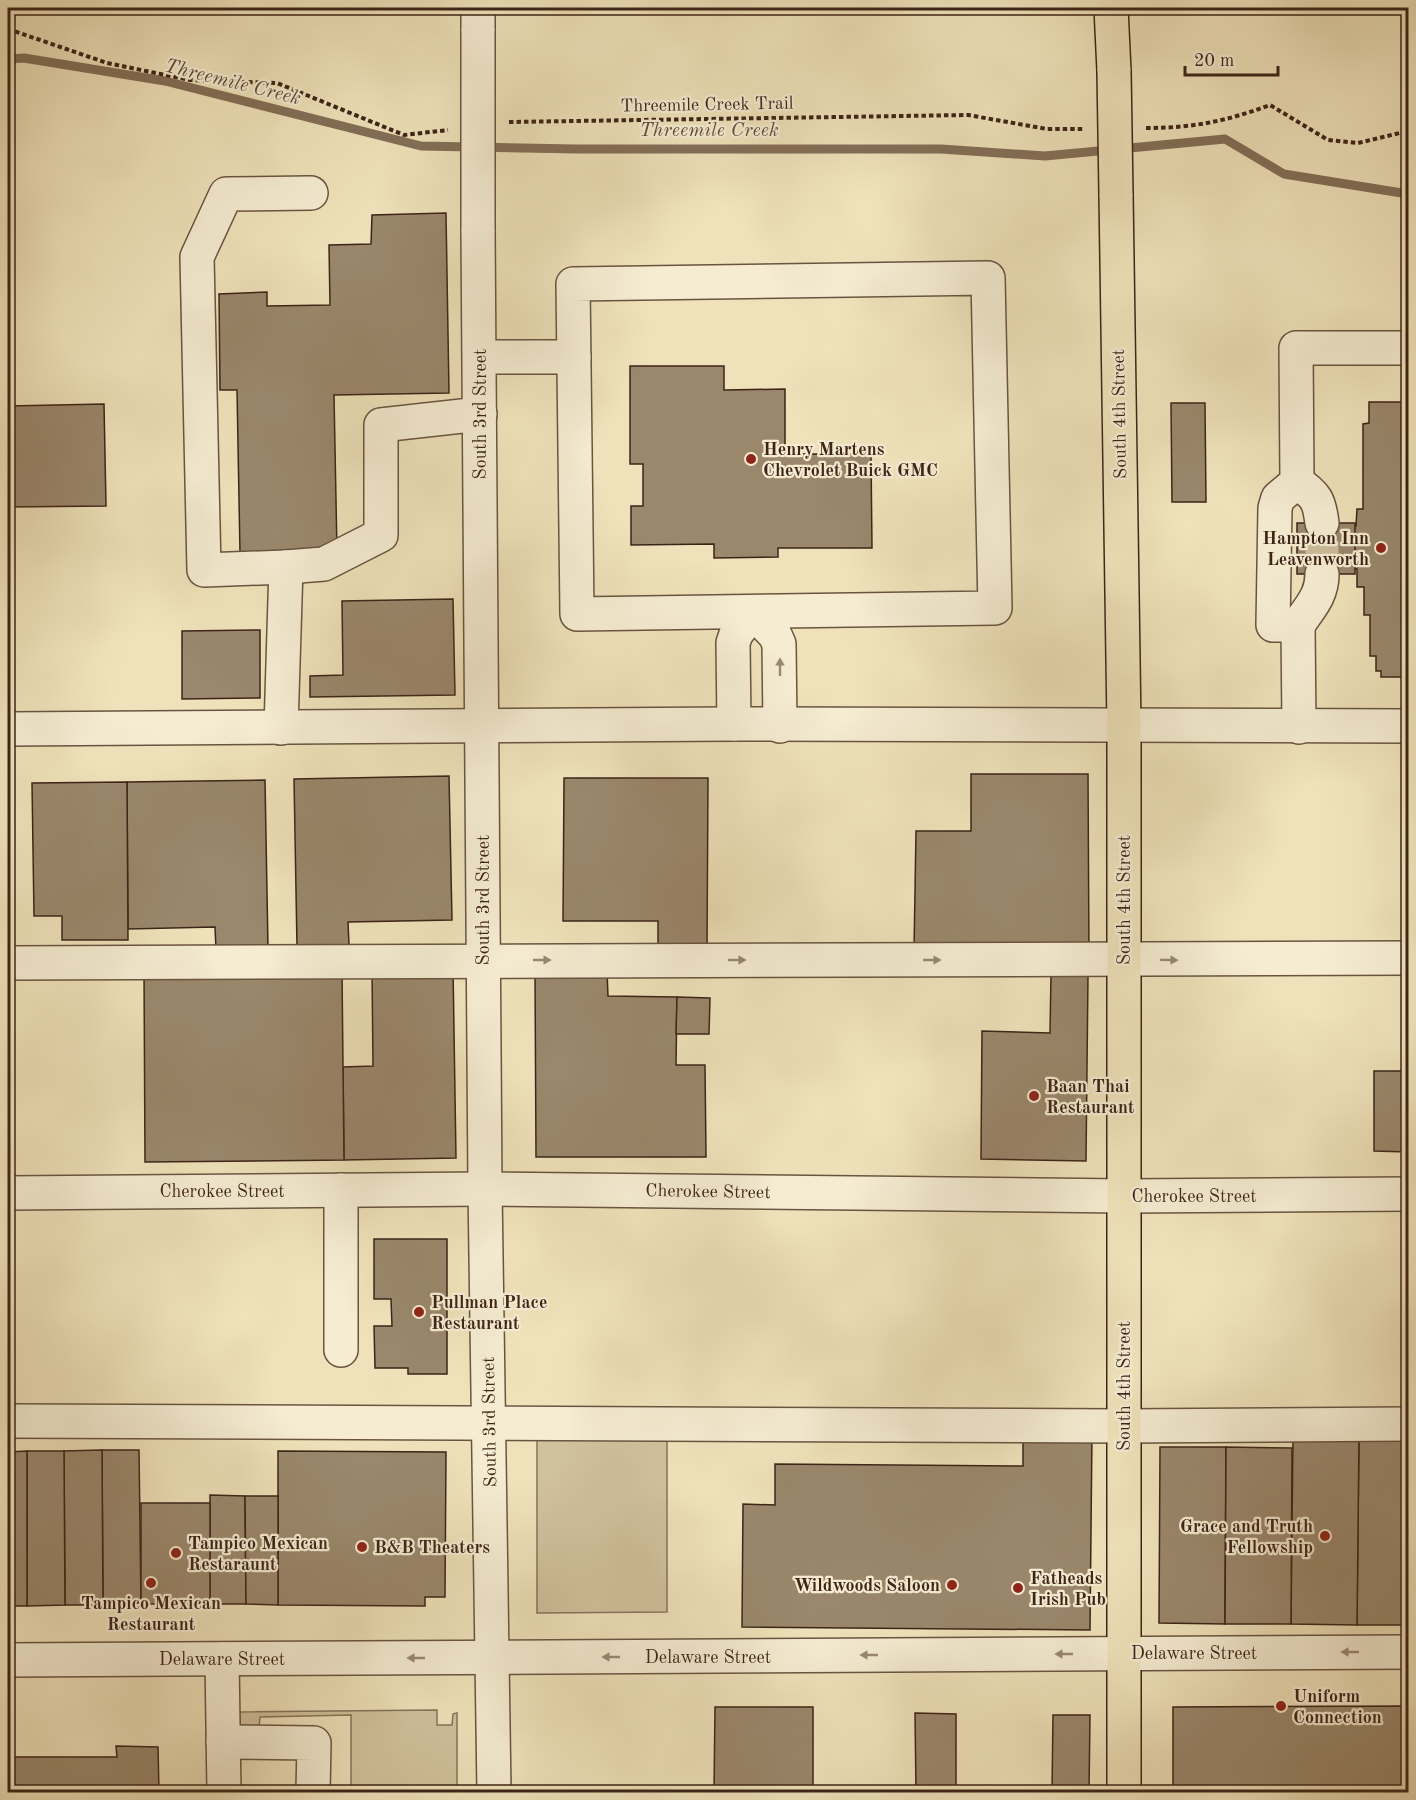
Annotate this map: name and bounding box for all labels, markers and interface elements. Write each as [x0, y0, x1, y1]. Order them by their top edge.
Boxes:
scale bar [1185, 39, 1278, 77]
text: 20 m [1194, 52, 1234, 70]
water label: Threemile Creek [162, 56, 303, 110]
street label: Threemile Creek Trail [620, 94, 794, 116]
water label: Threemile Creek [639, 121, 779, 141]
street label: South 3rd Street [472, 349, 490, 479]
street label: South 4th Street [1110, 349, 1130, 479]
place label: Henry Martens Chevrolet Buick GMC [763, 441, 938, 480]
marker: Henry Martens Chevrolet Buick GMC [744, 452, 758, 466]
place label: Hampton Inn Leavenworth [1262, 530, 1369, 569]
marker: Hampton Inn Leavenworth [1374, 541, 1388, 555]
one-way arrow [775, 658, 784, 677]
street label: South 3rd Street [475, 835, 493, 965]
street label: South 4th Street [1116, 835, 1134, 965]
one-way arrow [532, 955, 551, 965]
one-way arrow [727, 955, 746, 965]
one-way arrow [922, 955, 941, 965]
one-way arrow [1159, 955, 1178, 965]
place label: Baan Thai Restaurant [1046, 1078, 1135, 1117]
marker: Baan Thai Restaurant [1027, 1089, 1041, 1103]
street label: Cherokee Street [645, 1182, 771, 1202]
street label: Cherokee Street [159, 1183, 285, 1201]
street label: Cherokee Street [1131, 1188, 1257, 1206]
place label: Pullman Place Restaurant [431, 1294, 547, 1333]
marker: Pullman Place Restaurant [412, 1305, 426, 1319]
street label: South 4th Street [1116, 1321, 1134, 1451]
street label: South 3rd Street [480, 1356, 500, 1488]
place label: Grace and Truth Fellowship [1180, 1518, 1313, 1557]
marker: Grace and Truth Fellowship [1318, 1529, 1332, 1543]
place label: Tampico Mexican Restaraunt [188, 1535, 328, 1574]
place label: B&B Theaters [374, 1539, 490, 1557]
marker: B&B Theaters [355, 1540, 369, 1554]
marker: Tampico Mexican Restaraunt [169, 1546, 183, 1560]
place label: Fatheads Irish Pub [1030, 1570, 1106, 1609]
marker: Tampico Mexican Restaurant [144, 1576, 158, 1590]
place label: Wildwoods Saloon [794, 1577, 940, 1595]
marker: Wildwoods Saloon [945, 1578, 959, 1592]
marker: Fatheads Irish Pub [1011, 1581, 1025, 1595]
place label: Tampico Mexican Restaurant [81, 1595, 221, 1634]
street label: Delaware Street [1131, 1645, 1257, 1663]
one-way arrow [1341, 1647, 1360, 1657]
street label: Delaware Street [645, 1649, 771, 1667]
one-way arrow [1054, 1649, 1073, 1659]
one-way arrow [859, 1650, 878, 1660]
street label: Delaware Street [159, 1651, 285, 1669]
one-way arrow [601, 1652, 620, 1662]
one-way arrow [406, 1653, 425, 1663]
place label: Uniform Connection [1293, 1688, 1382, 1727]
marker: Uniform Connection [1274, 1699, 1288, 1713]

